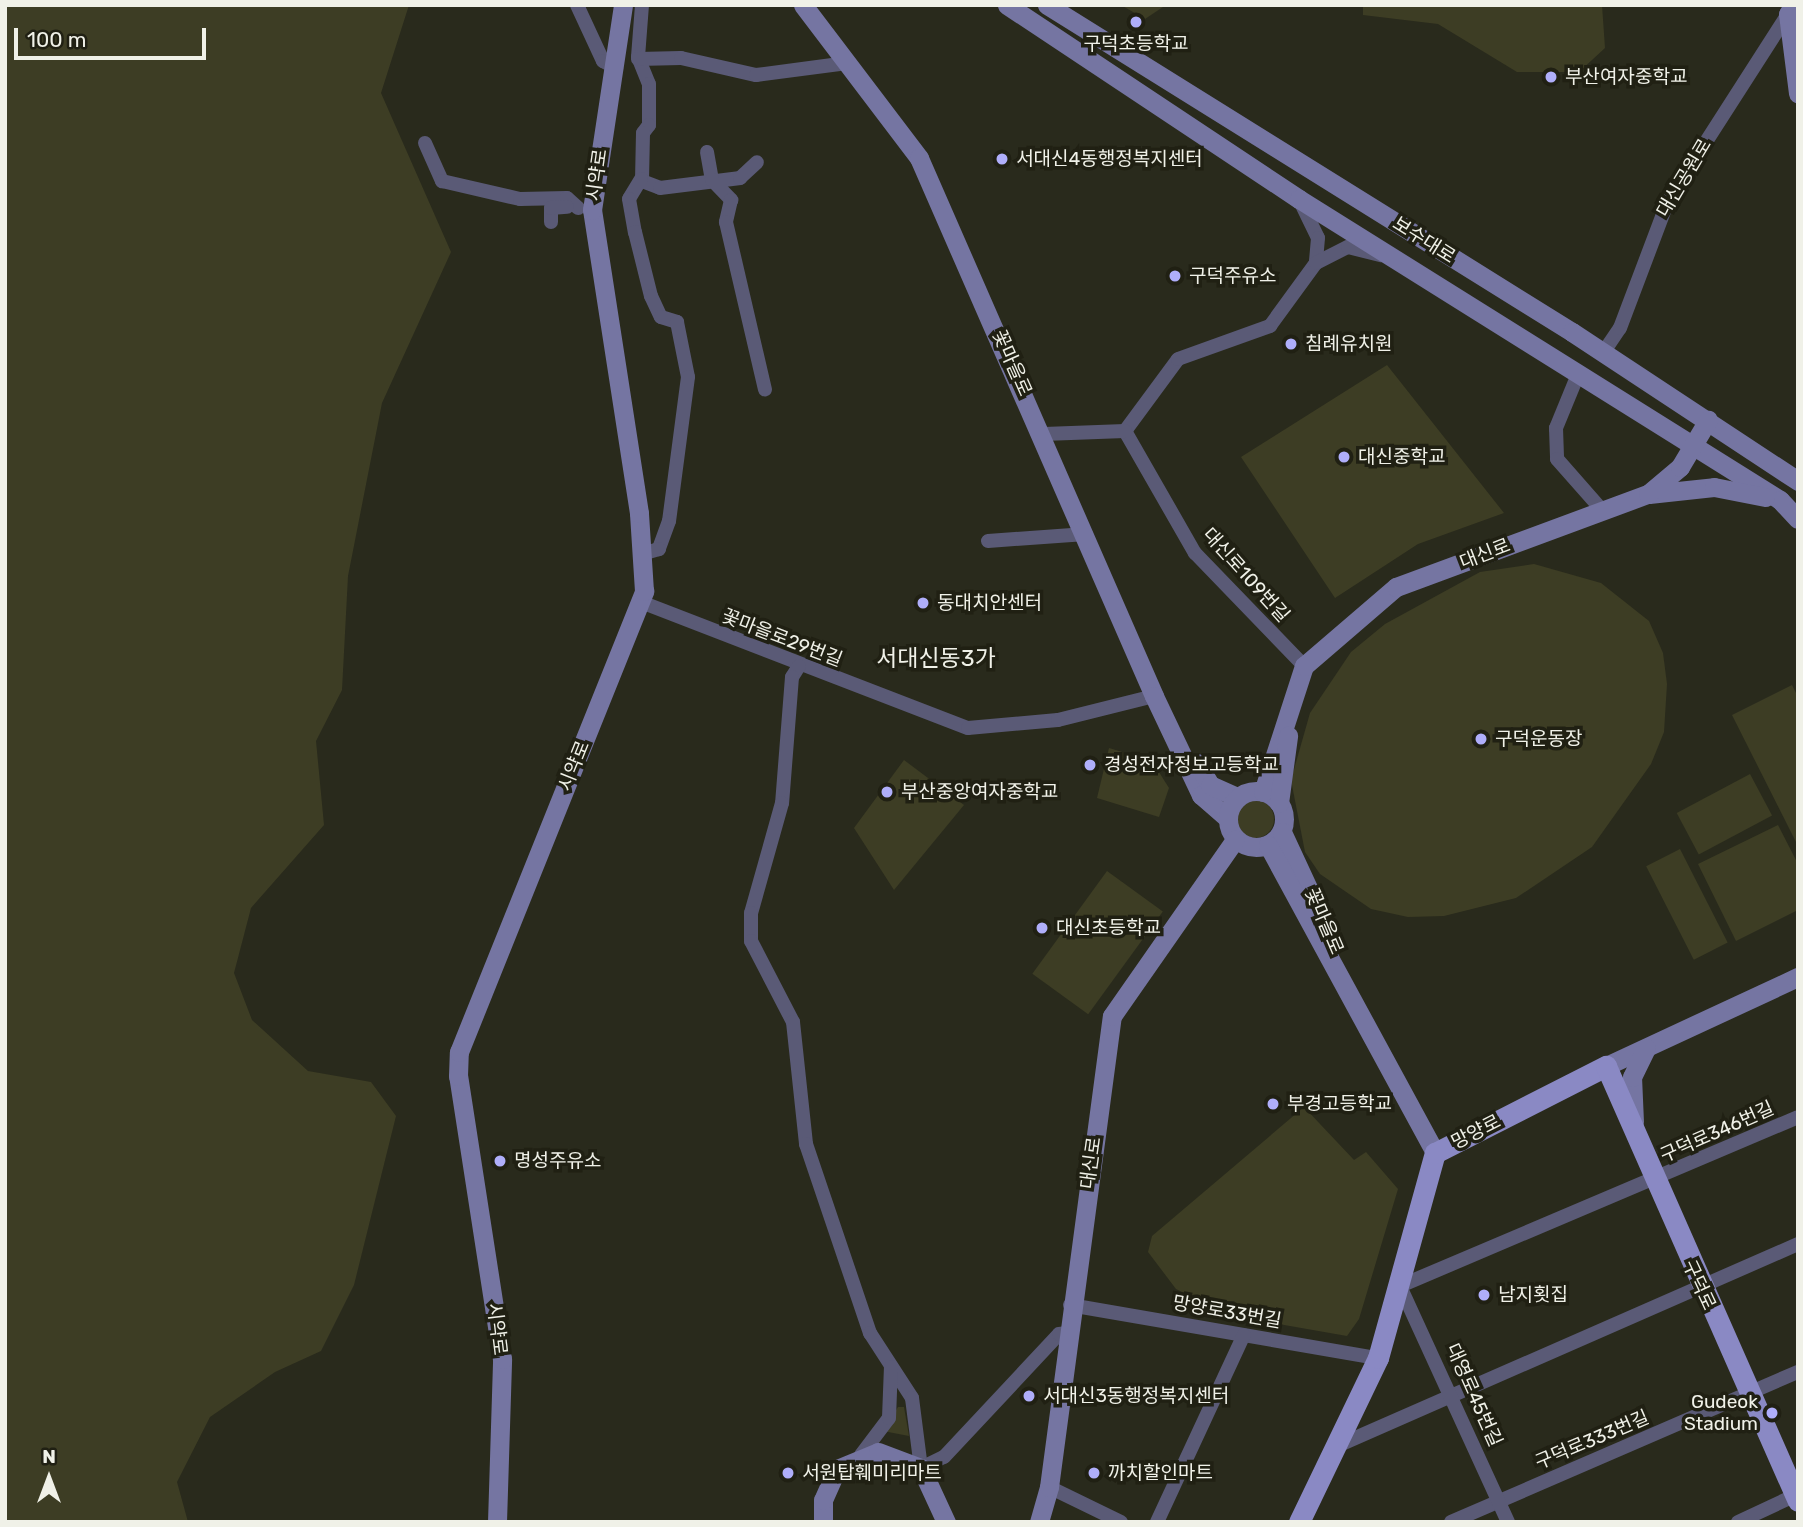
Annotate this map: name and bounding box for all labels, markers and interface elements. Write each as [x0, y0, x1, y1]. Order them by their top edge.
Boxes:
scale bar [18, 14, 210, 58]
marker: 구덕초등학교 [1128, 14, 1144, 30]
text: 100 m [27, 27, 86, 52]
place label: 구덕초등학교 [1084, 33, 1188, 55]
place label: 부산여자중학교 [1565, 66, 1687, 88]
marker: 부산여자중학교 [1543, 69, 1559, 85]
street label: 대신공원로 [1652, 135, 1716, 221]
street label: 시약로 [582, 147, 612, 203]
place label: 서대신4동행정복지센터 [1016, 148, 1203, 170]
marker: 서대신4동행정복지센터 [994, 151, 1010, 167]
street label: 보수대로 [1388, 212, 1460, 268]
place label: 구덕주유소 [1189, 265, 1276, 287]
marker: 구덕주유소 [1167, 268, 1183, 284]
street label: 꽃마을로 [987, 326, 1037, 400]
place label: 침례유치원 [1305, 333, 1392, 355]
marker: 침례유치원 [1283, 336, 1299, 352]
place label: 대신중학교 [1358, 446, 1445, 468]
marker: 대신중학교 [1336, 449, 1352, 465]
street label: 대신로109번길 [1198, 523, 1294, 627]
street label: 대신로 [1456, 534, 1514, 574]
place label: 동대치안센터 [937, 592, 1042, 614]
marker: 동대치안센터 [915, 595, 931, 611]
street label: 꽃마을로29번길 [718, 605, 846, 671]
district label: 서대신동3가 [876, 644, 996, 672]
place label: 구덕운동장 [1495, 728, 1582, 750]
marker: 구덕운동장 [1473, 731, 1489, 747]
street label: 시약로 [554, 737, 594, 795]
place label: 경성전자정보고등학교 [1104, 754, 1279, 776]
marker: 경성전자정보고등학교 [1082, 757, 1098, 773]
place label: 부산중앙여자중학교 [901, 781, 1058, 803]
marker: 부산중앙여자중학교 [879, 784, 895, 800]
street label: 꽃마을로 [1300, 884, 1348, 958]
place label: 대신초등학교 [1056, 917, 1161, 939]
marker: 대신초등학교 [1034, 920, 1050, 936]
place label: 부경고등학교 [1287, 1093, 1392, 1115]
marker: 부경고등학교 [1265, 1096, 1281, 1112]
street label: 구덕로346번길 [1657, 1097, 1777, 1167]
street label: 망양로 [1447, 1110, 1505, 1154]
street label: 대신로 [1076, 1135, 1106, 1191]
place label: 명성주유소 [514, 1150, 601, 1172]
marker: 명성주유소 [492, 1153, 508, 1169]
street label: 구덕로 [1678, 1256, 1720, 1314]
place label: 남지횟집 [1498, 1284, 1568, 1306]
marker: 남지횟집 [1476, 1287, 1492, 1303]
street label: 망양로33번길 [1171, 1291, 1283, 1333]
street label: 시약로 [482, 1302, 512, 1356]
street label: 대영로45번길 [1441, 1340, 1507, 1450]
place label: 서대신3동행정복지센터 [1043, 1385, 1229, 1407]
marker: 서대신3동행정복지센터 [1021, 1388, 1037, 1404]
place label: Gudeok Stadium [1684, 1391, 1758, 1435]
marker: Gudeok Stadium [1764, 1405, 1780, 1421]
street label: 구덕로333번길 [1532, 1406, 1652, 1474]
north arrow [14, 1443, 84, 1513]
text: N [42, 1445, 56, 1468]
place label: 서원탑훼미리마트 [802, 1462, 942, 1484]
place label: 까치할인마트 [1108, 1462, 1213, 1484]
marker: 서원탑훼미리마트 [780, 1465, 796, 1481]
marker: 까치할인마트 [1086, 1465, 1102, 1481]

